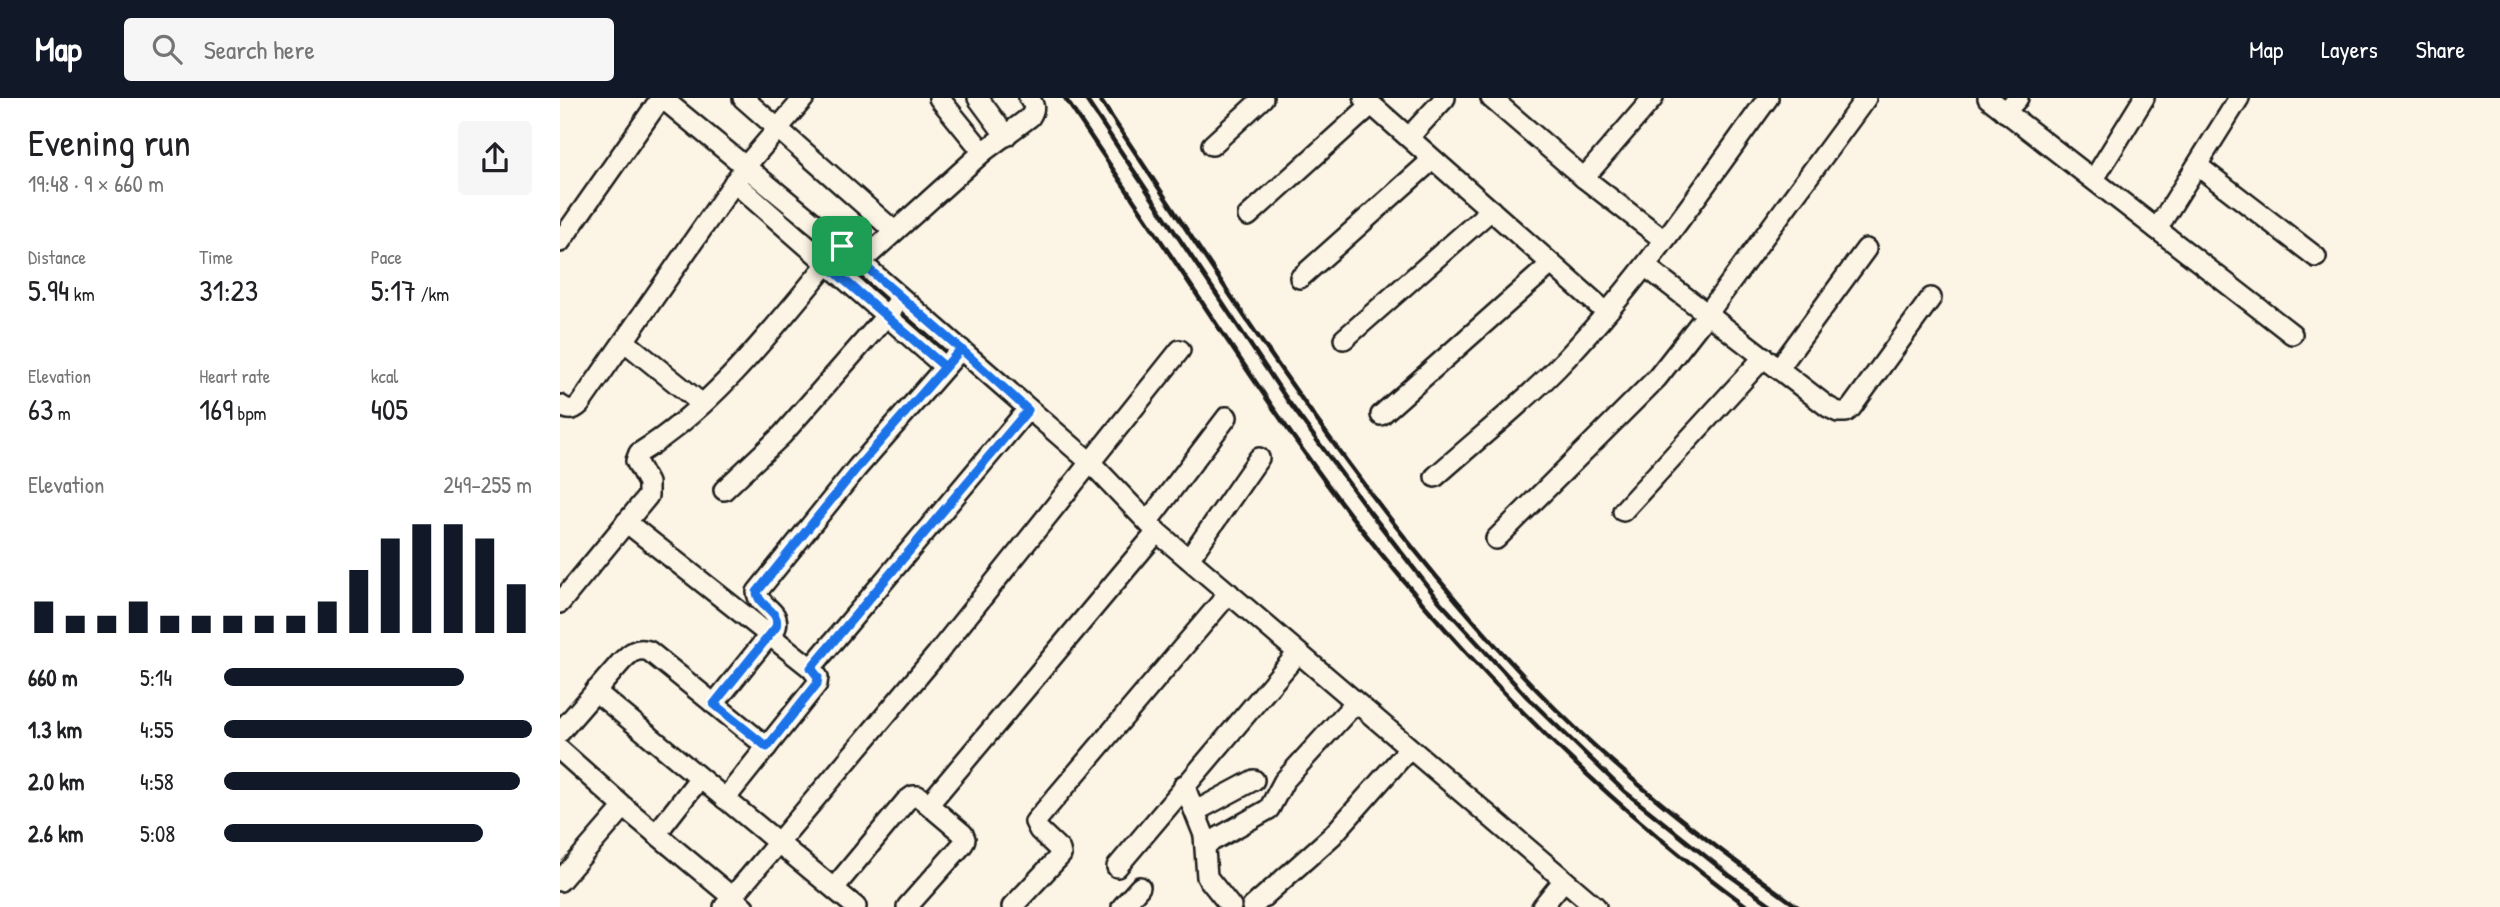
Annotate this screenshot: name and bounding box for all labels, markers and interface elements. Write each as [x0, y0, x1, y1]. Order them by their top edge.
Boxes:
search box [124, 18, 614, 81]
text: Map [35, 27, 82, 71]
icon: search [148, 30, 186, 68]
text: Search here [204, 32, 315, 67]
text: Map [2249, 33, 2283, 65]
text: Layers [2321, 33, 2378, 65]
text: Share [2416, 33, 2465, 65]
text: Evening run [28, 116, 191, 168]
button: share [458, 121, 532, 195]
text: 19:48 · 9 × 660 m [28, 168, 164, 199]
pin [812, 216, 872, 276]
icon: arrive [823, 227, 861, 265]
text: Distance [28, 244, 86, 270]
text: Time [199, 244, 233, 270]
text: Pace [371, 244, 402, 270]
text: 5.94 [28, 270, 69, 310]
text: 31:23 [199, 270, 258, 310]
text: 5:17 [371, 270, 416, 310]
text: km [69, 281, 95, 307]
text: /km [416, 281, 449, 307]
text: Elevation [28, 363, 91, 389]
text: Heart rate [199, 363, 270, 389]
text: kcal [371, 363, 398, 389]
text: 63 [28, 389, 53, 429]
text: 169 [199, 389, 233, 429]
text: 405 [371, 389, 408, 429]
text: m [53, 400, 71, 426]
text: bpm [233, 400, 266, 426]
text: Elevation [28, 469, 104, 500]
text: 249–255 m [443, 469, 532, 500]
text: 660 m [28, 662, 78, 693]
text: 5:14 [140, 662, 172, 693]
text: 1.3 km [28, 714, 82, 745]
text: 4:55 [140, 714, 173, 745]
text: 2.0 km [28, 766, 84, 797]
text: 4:58 [140, 766, 174, 797]
text: 2.6 km [28, 818, 83, 849]
text: 5:08 [140, 818, 175, 849]

